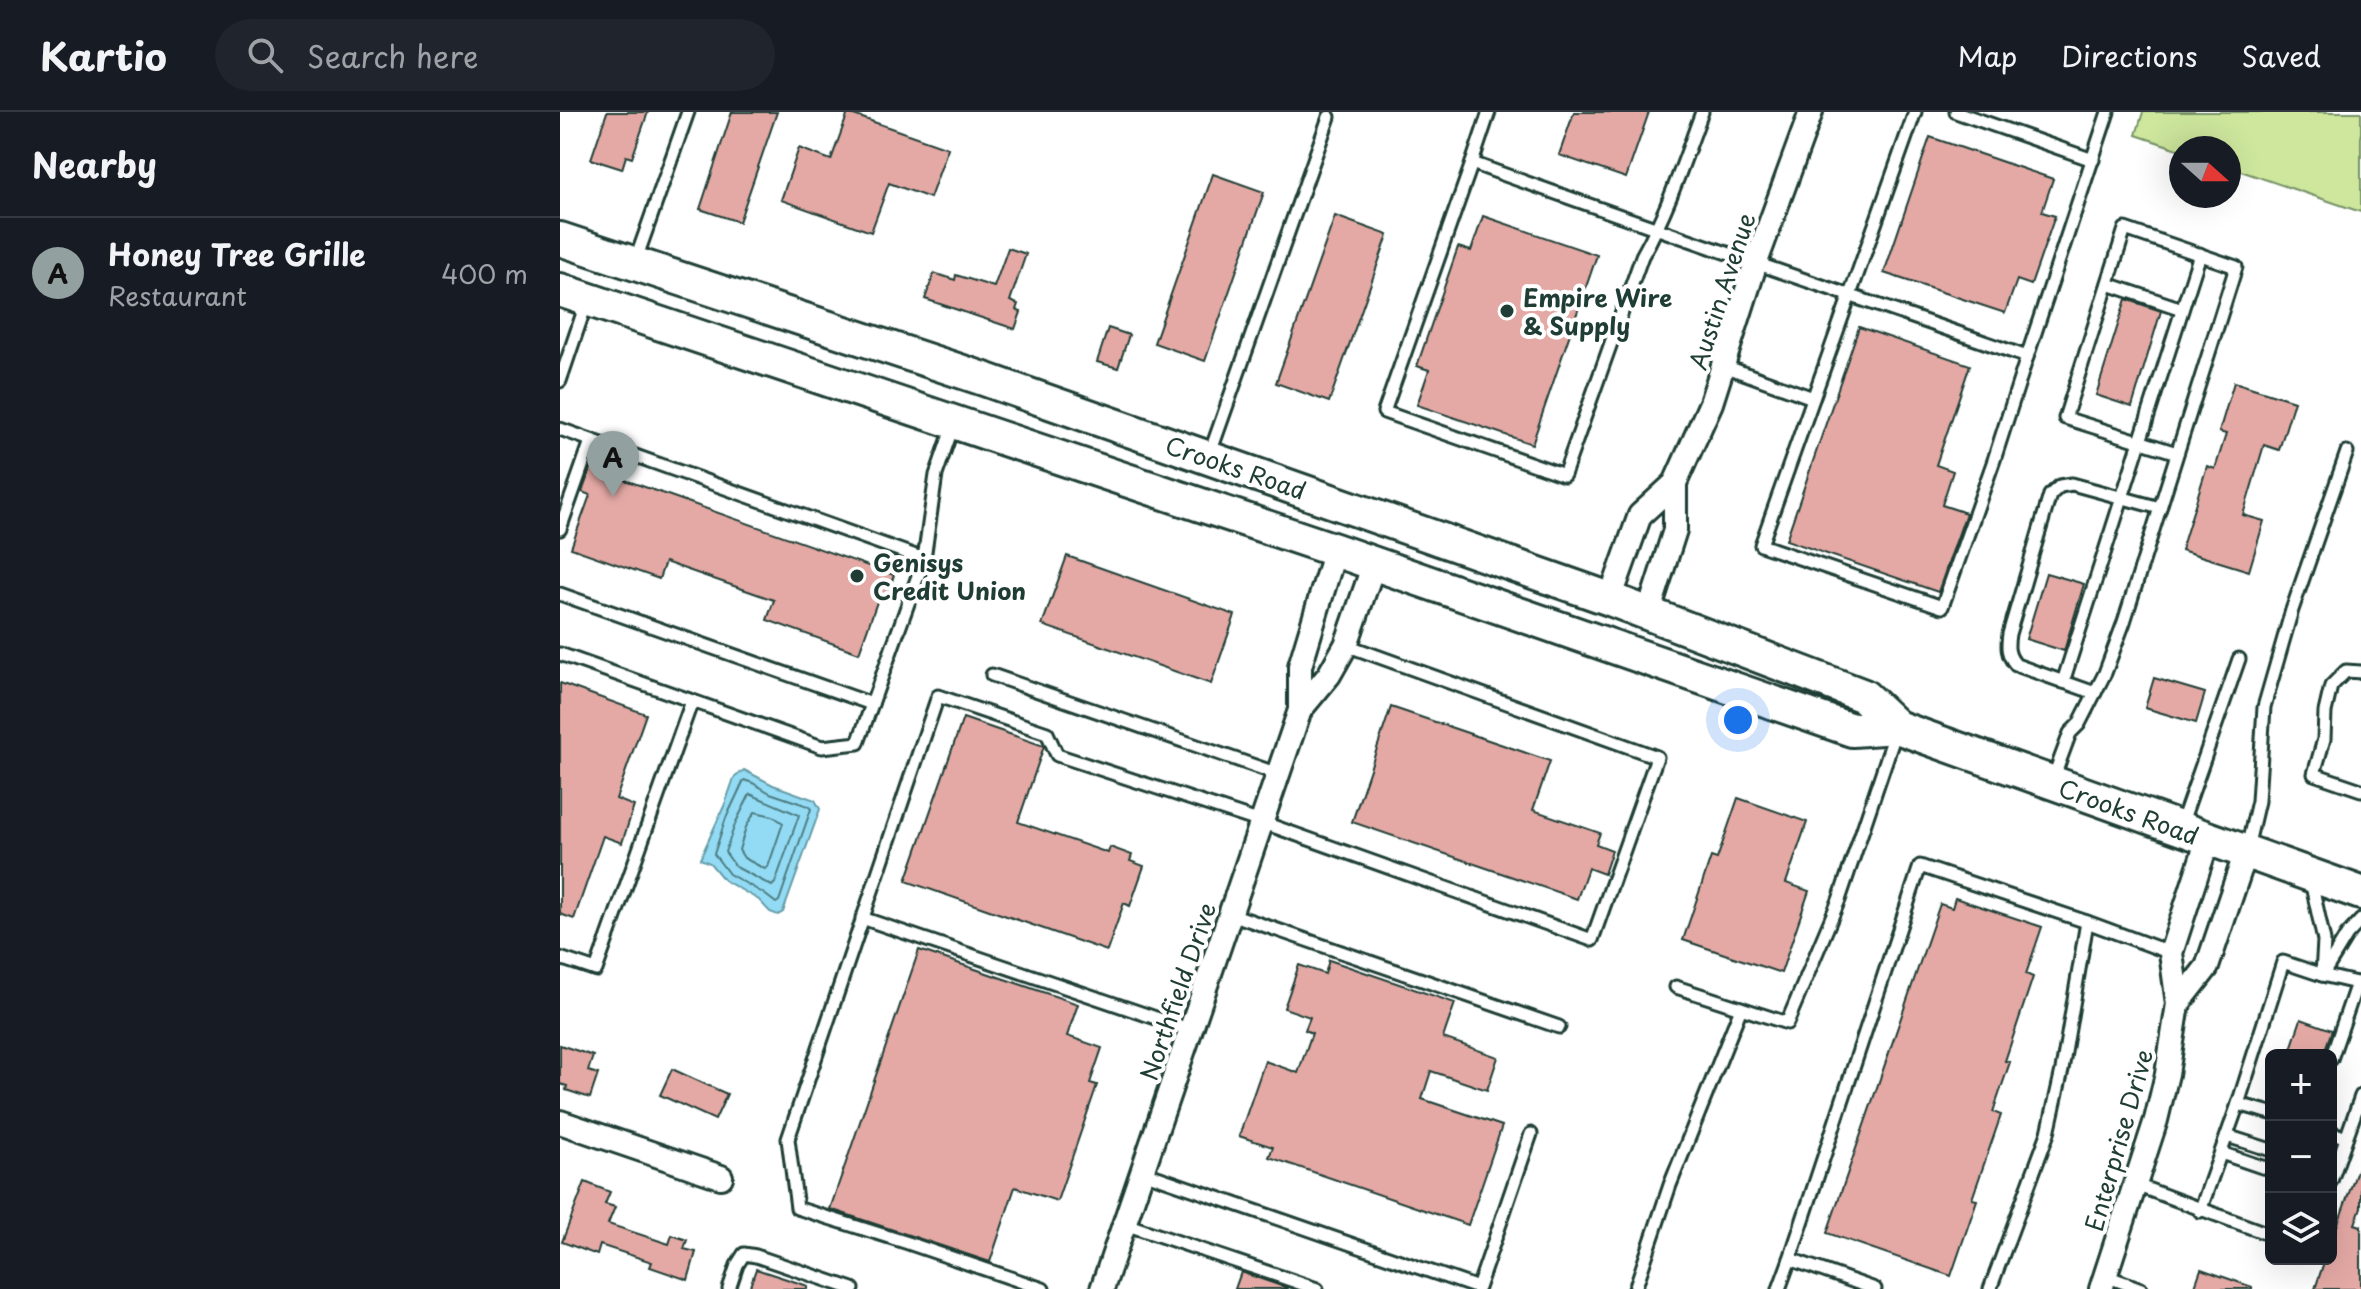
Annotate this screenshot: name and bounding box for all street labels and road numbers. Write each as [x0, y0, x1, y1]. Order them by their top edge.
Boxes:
street label: Austin Avenue [1679, 208, 1763, 374]
street label: Crooks Road [1161, 426, 1311, 508]
street label: Crooks Road [2054, 769, 2204, 853]
street label: Northfield Drive [1130, 897, 1224, 1085]
street label: Enterprise Drive [2075, 1045, 2161, 1235]

